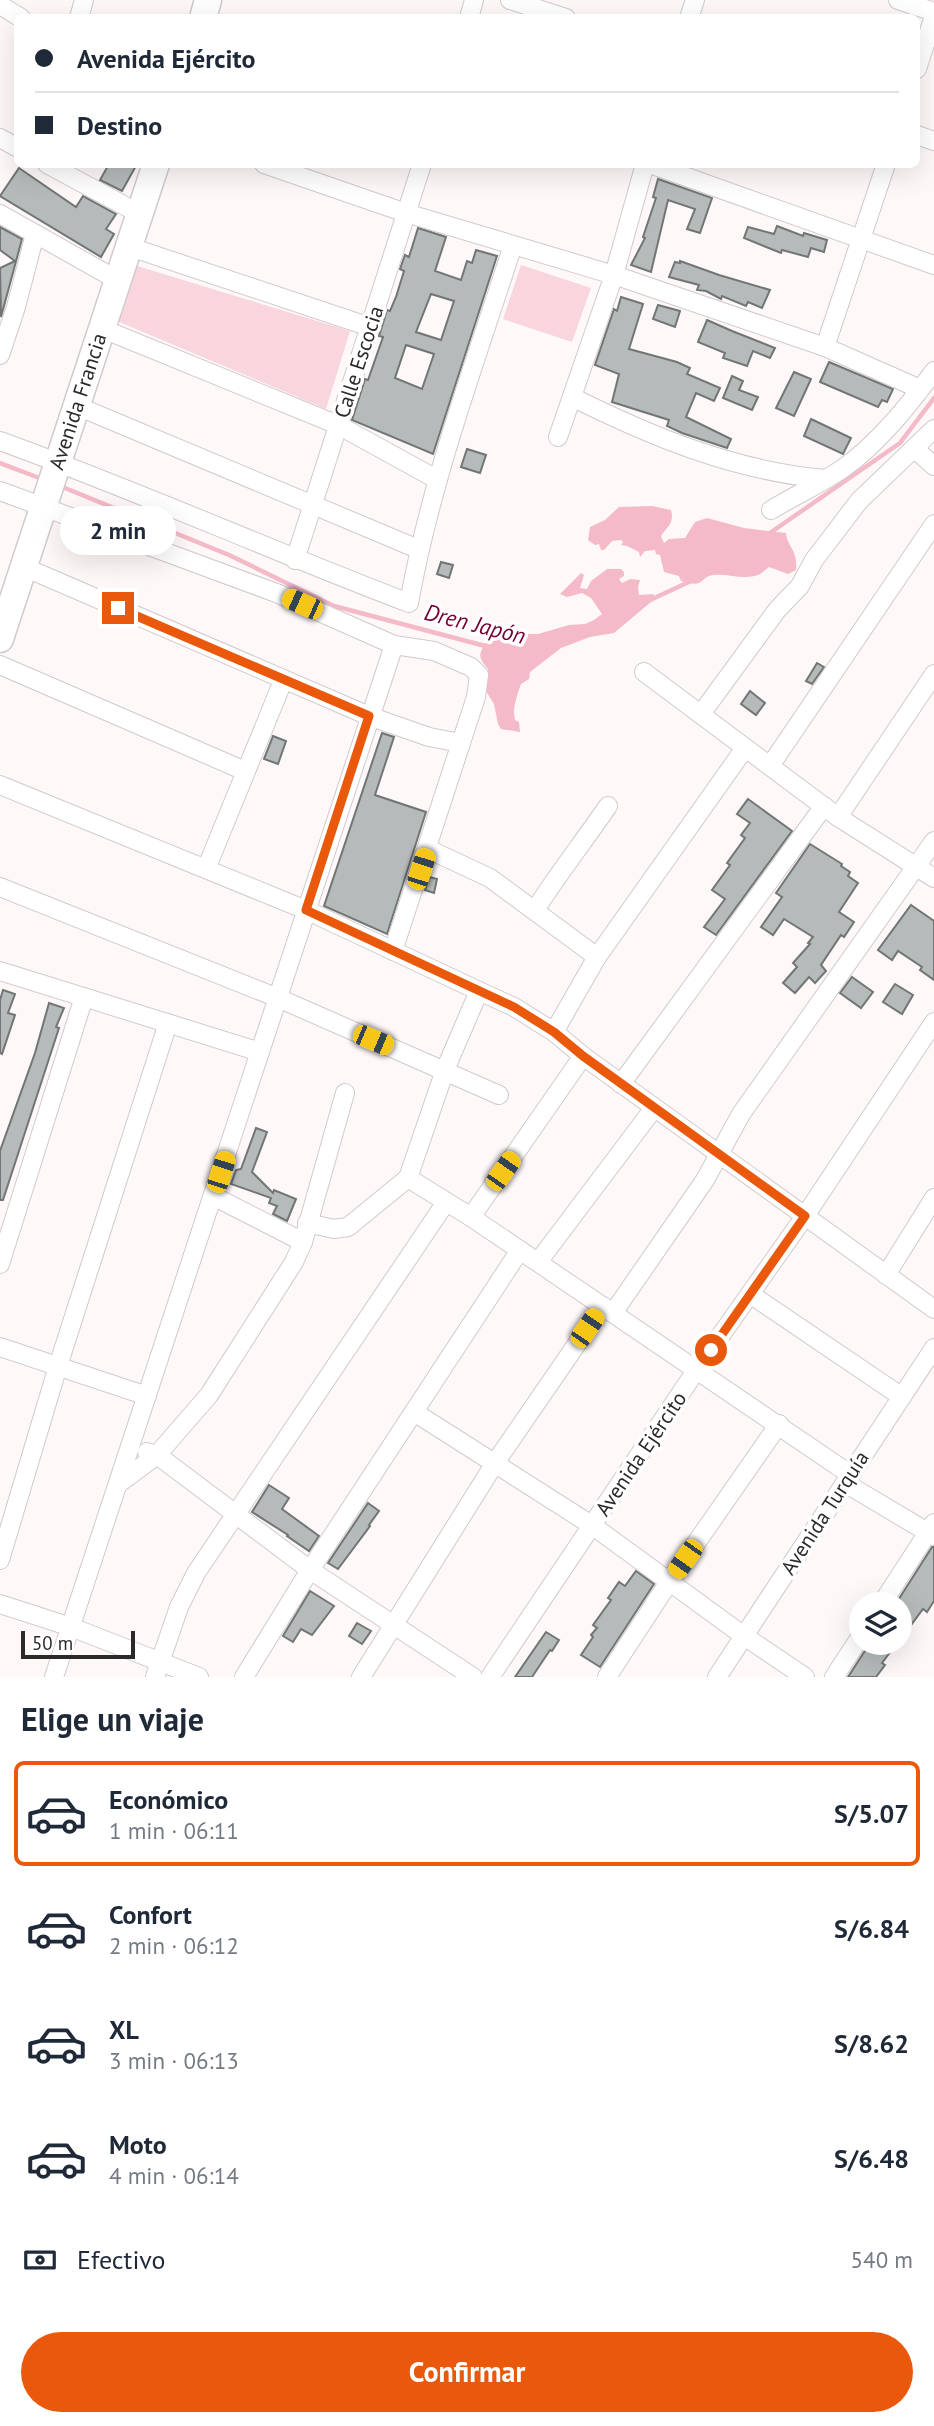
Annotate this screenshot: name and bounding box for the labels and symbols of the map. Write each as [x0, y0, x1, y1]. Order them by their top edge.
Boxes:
street label: Calle Escocia [328, 302, 389, 421]
street label: Avenida Francia [43, 330, 113, 473]
callout: 2 min [60, 506, 176, 556]
car [279, 586, 326, 622]
route end [102, 592, 134, 624]
water label: Dren Japón [421, 597, 529, 650]
car [405, 846, 438, 892]
car [350, 1022, 397, 1058]
car [483, 1148, 524, 1194]
car [205, 1149, 238, 1195]
car [567, 1305, 608, 1351]
route start [695, 1334, 727, 1366]
street label: Avenida Ejército [589, 1386, 692, 1521]
street label: Avenida Turquía [774, 1446, 875, 1580]
car [665, 1536, 706, 1582]
scale bar [21, 1628, 135, 1660]

